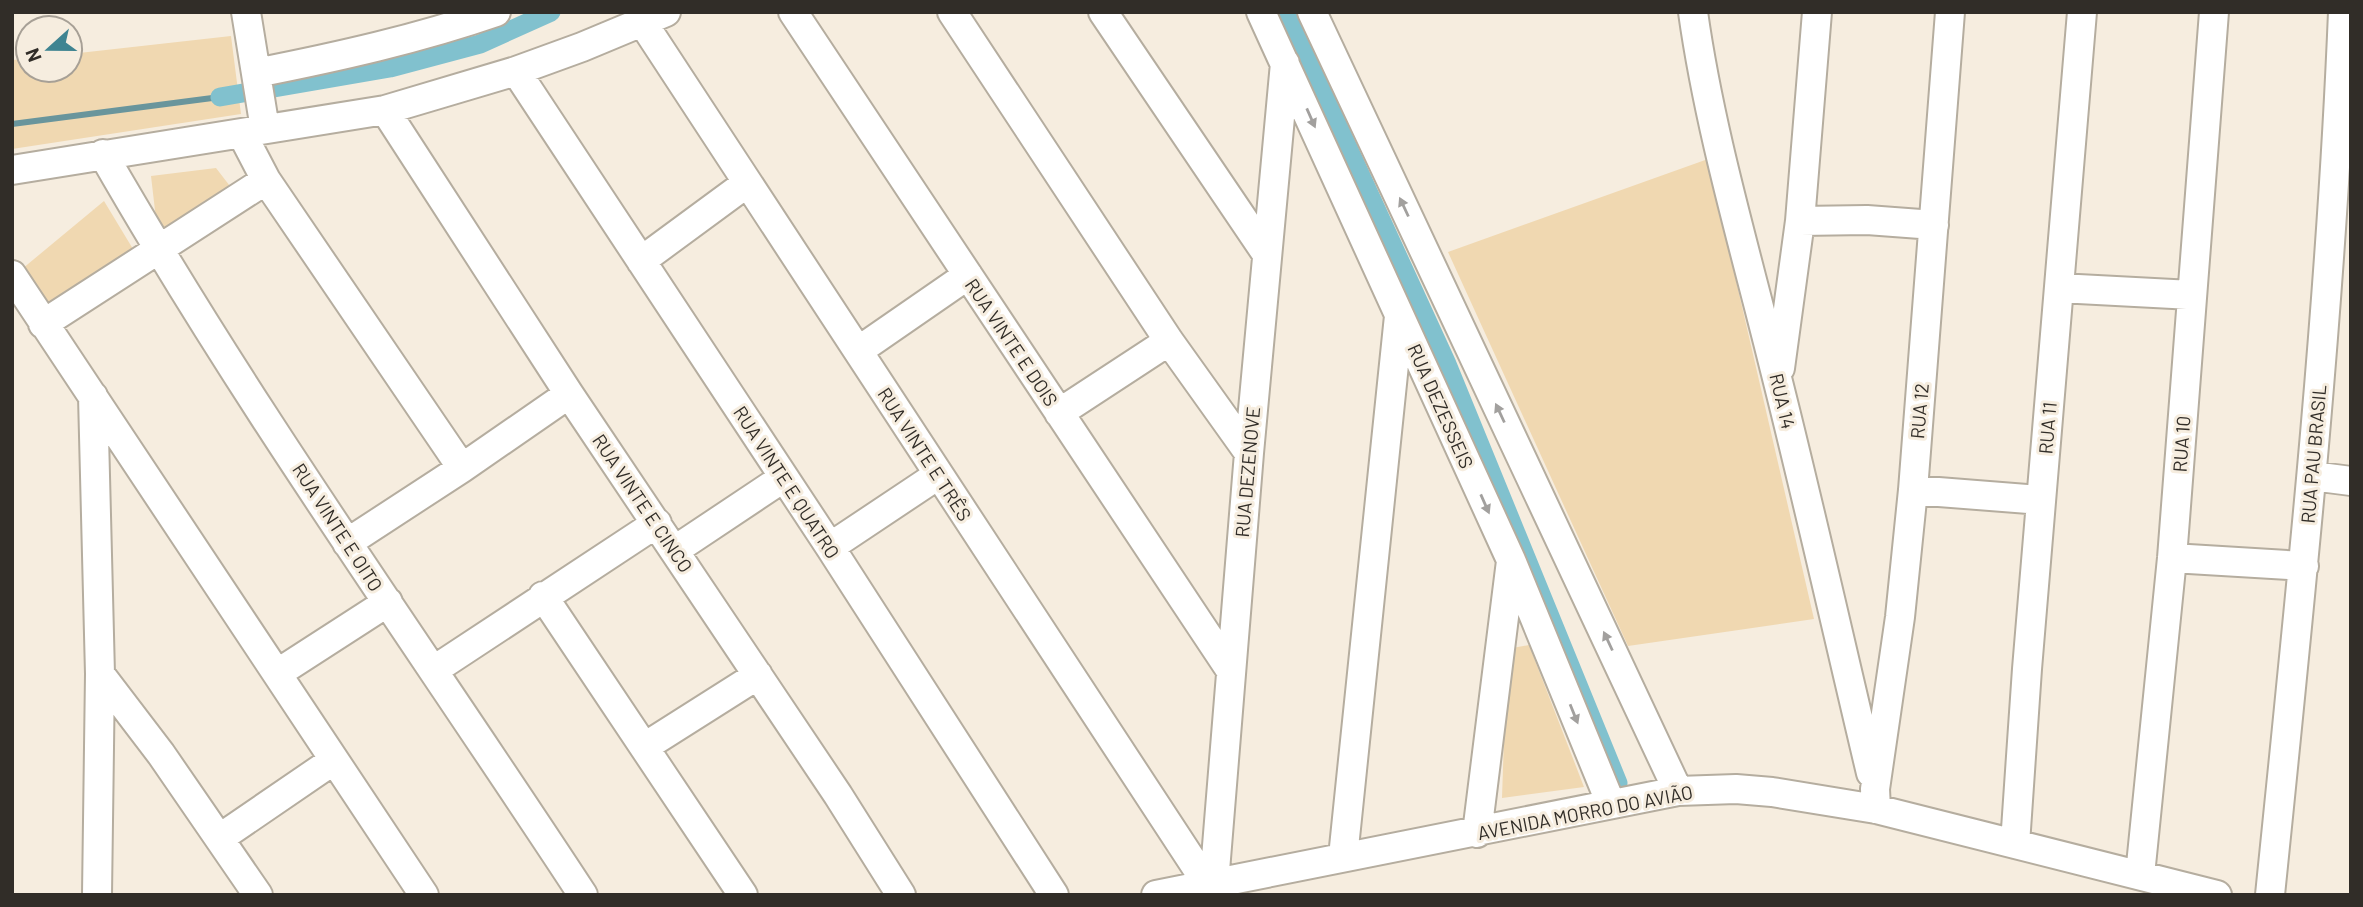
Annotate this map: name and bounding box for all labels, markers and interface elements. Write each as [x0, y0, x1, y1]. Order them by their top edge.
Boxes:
north arrow [14, 14, 84, 84]
text: N [20, 45, 46, 65]
one-way arrow [1306, 108, 1317, 129]
one-way arrow [1398, 197, 1410, 217]
street label: RUA VINTE E DOIS [961, 274, 1063, 410]
street label: RUA DEZESSEIS [1403, 340, 1479, 472]
street label: RUA 14 [1765, 371, 1801, 431]
street label: RUA 12 [1905, 382, 1933, 440]
street label: RUA VINTE E TRÊS [873, 383, 977, 525]
street label: RUA PAU BRASIL [2295, 383, 2331, 524]
street label: RUA VINTE E QUATRO [729, 401, 845, 563]
street label: RUA 11 [2033, 401, 2061, 455]
one-way arrow [1495, 403, 1506, 423]
street label: RUA DEZENOVE [1230, 406, 1264, 538]
street label: RUA 10 [2168, 415, 2194, 473]
street label: RUA VINTE E CINCO [588, 429, 698, 577]
street label: RUA VINTE E OITO [288, 459, 388, 595]
one-way arrow [1480, 494, 1491, 514]
one-way arrow [1602, 631, 1613, 651]
one-way arrow [1569, 703, 1580, 724]
street label: AVENIDA MORRO DO AVIÃO [1475, 780, 1695, 844]

